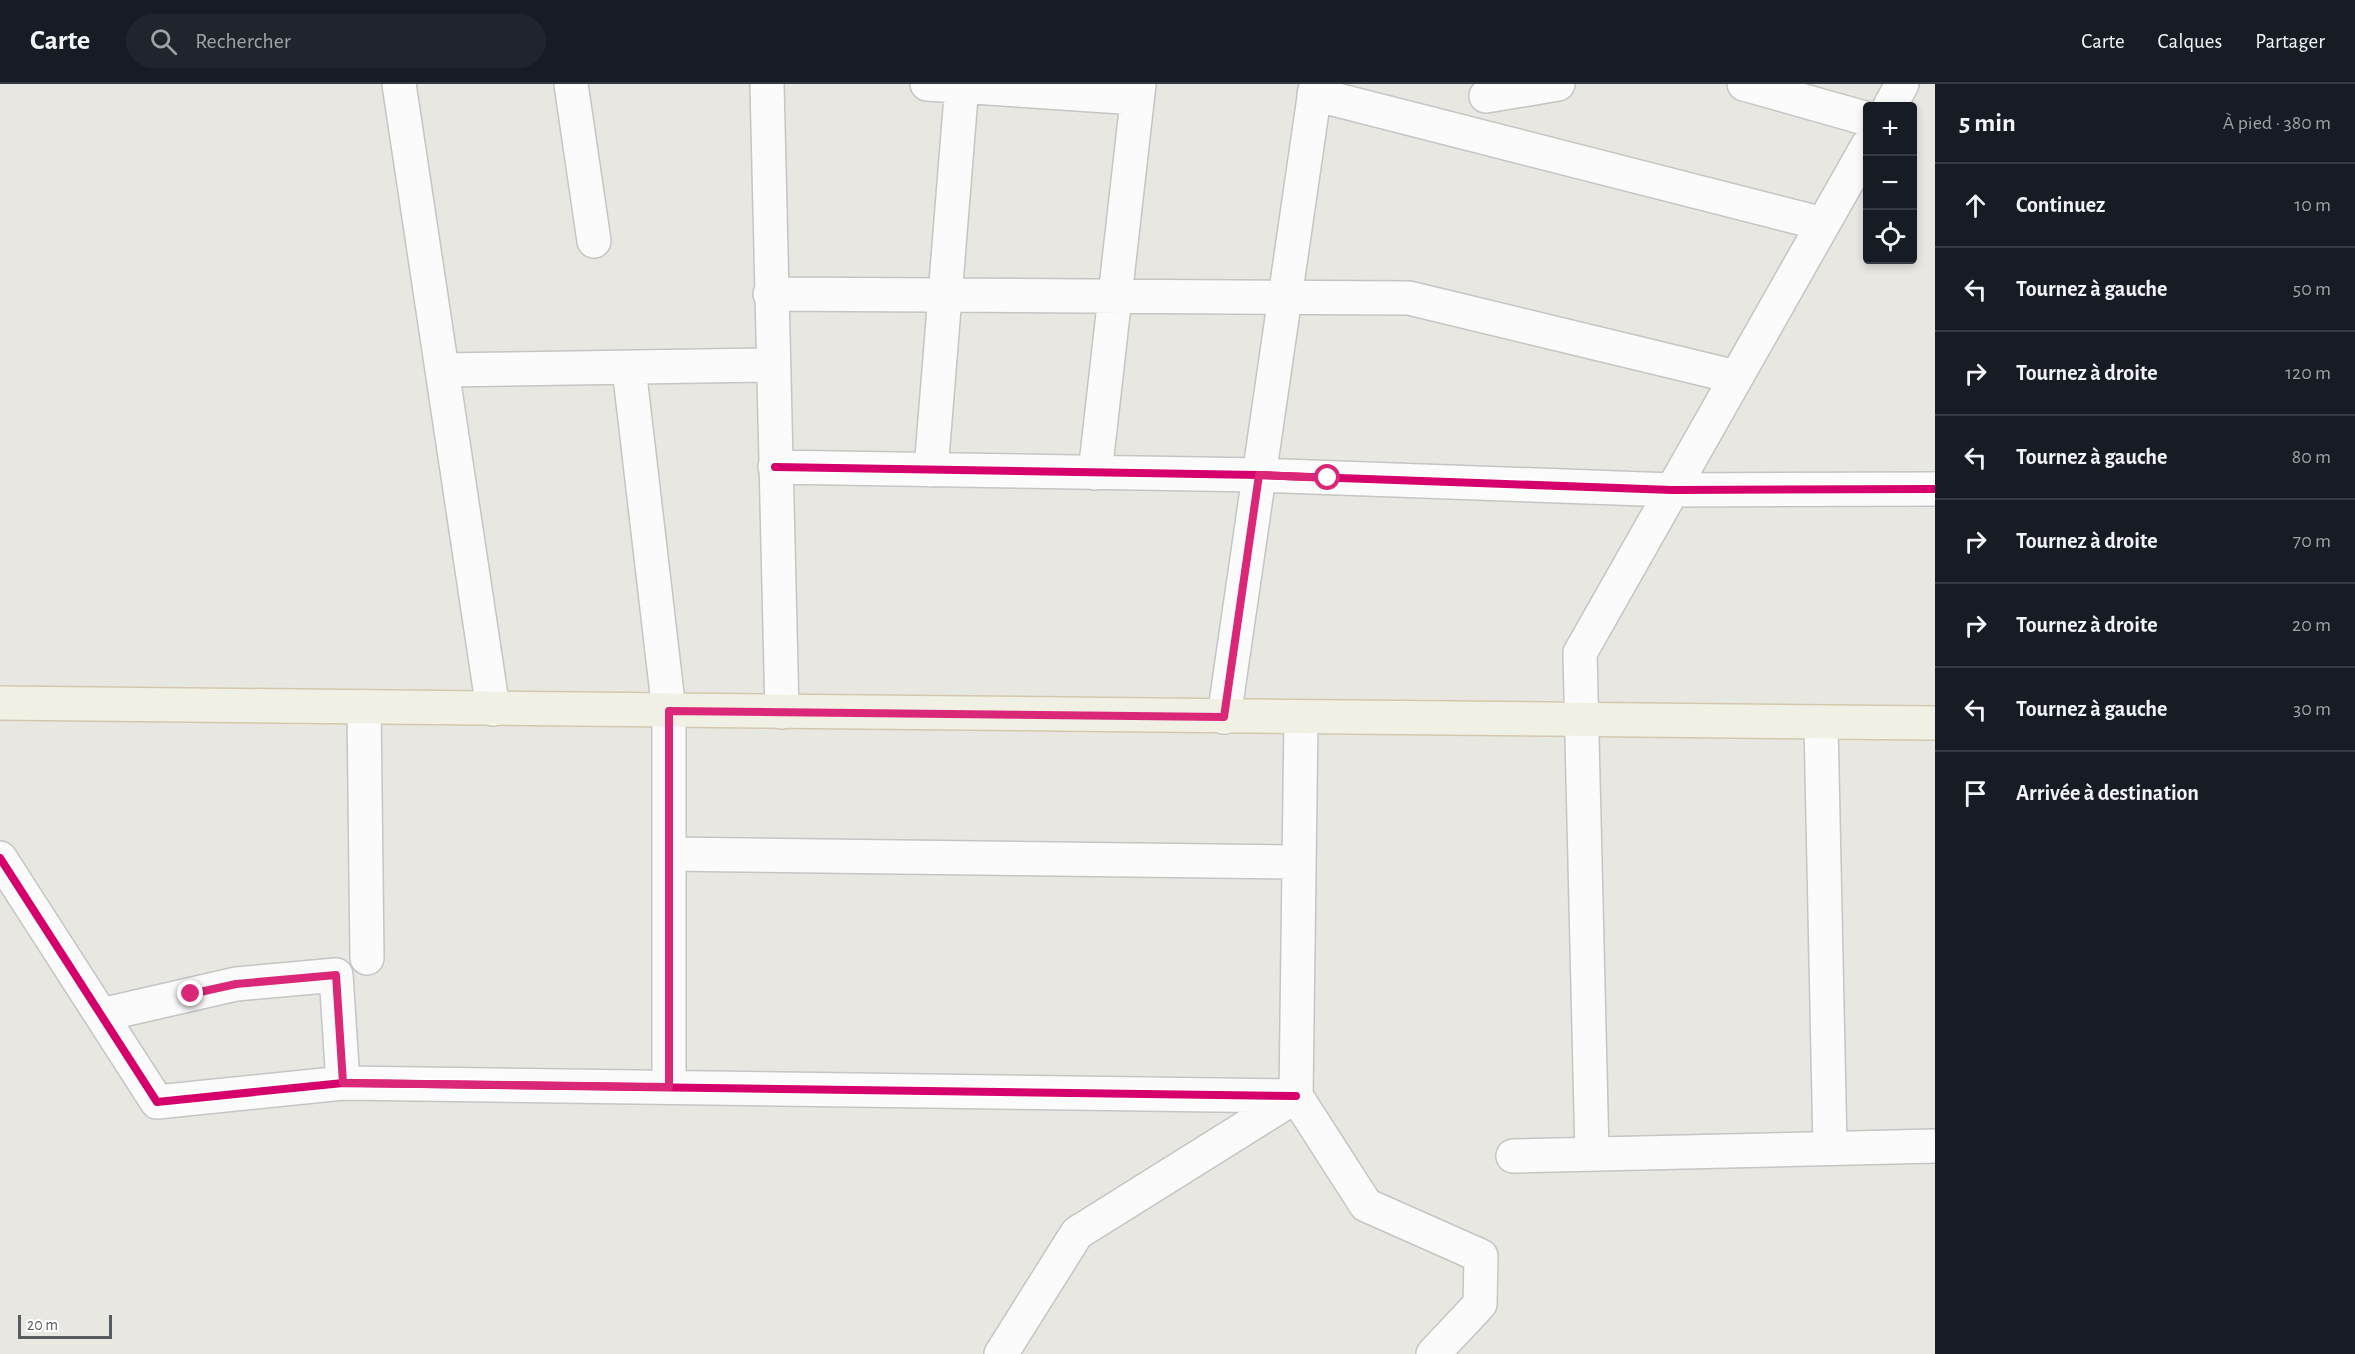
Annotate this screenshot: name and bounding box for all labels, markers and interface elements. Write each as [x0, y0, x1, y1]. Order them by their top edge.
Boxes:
search box [126, 14, 546, 68]
icon: search [147, 25, 180, 58]
text: Carte [30, 27, 90, 55]
text: Rechercher [195, 30, 291, 52]
text: Carte [2081, 31, 2125, 52]
text: Calques [2158, 31, 2222, 52]
text: Partager [2255, 31, 2325, 52]
map controls [1863, 102, 1917, 264]
button: + [1863, 102, 1917, 156]
text: 5 min [1959, 110, 2016, 136]
text: À pied · 380 m [2223, 113, 2331, 133]
button: − [1863, 156, 1917, 210]
icon: ahead [1959, 189, 1992, 222]
text: Continuez [2016, 194, 2105, 216]
text: 10 m [2294, 195, 2331, 215]
button: locate [1863, 210, 1917, 264]
icon: left [1959, 273, 1992, 306]
text: Tournez à gauche [2016, 278, 2167, 300]
text: 50 m [2293, 279, 2331, 299]
icon: right [1959, 357, 1992, 390]
text: Tournez à droite [2016, 362, 2158, 384]
text: 120 m [2285, 363, 2331, 383]
icon: left [1959, 441, 1992, 474]
text: Tournez à gauche [2016, 446, 2167, 468]
text: 80 m [2292, 447, 2331, 467]
route start [1314, 464, 1340, 490]
icon: right [1959, 525, 1992, 558]
text: Tournez à droite [2016, 530, 2158, 552]
text: 70 m [2293, 531, 2331, 551]
icon: right [1959, 609, 1992, 642]
text: Tournez à droite [2016, 614, 2158, 636]
text: 20 m [2292, 615, 2331, 635]
icon: left [1959, 693, 1992, 726]
text: Tournez à gauche [2016, 698, 2167, 720]
text: 30 m [2293, 699, 2331, 719]
icon: arrive [1959, 777, 1992, 810]
text: Arrivée à destination [2016, 782, 2199, 804]
route end [177, 980, 203, 1006]
scale bar [18, 1312, 112, 1340]
text: 20 m [27, 1317, 58, 1333]

